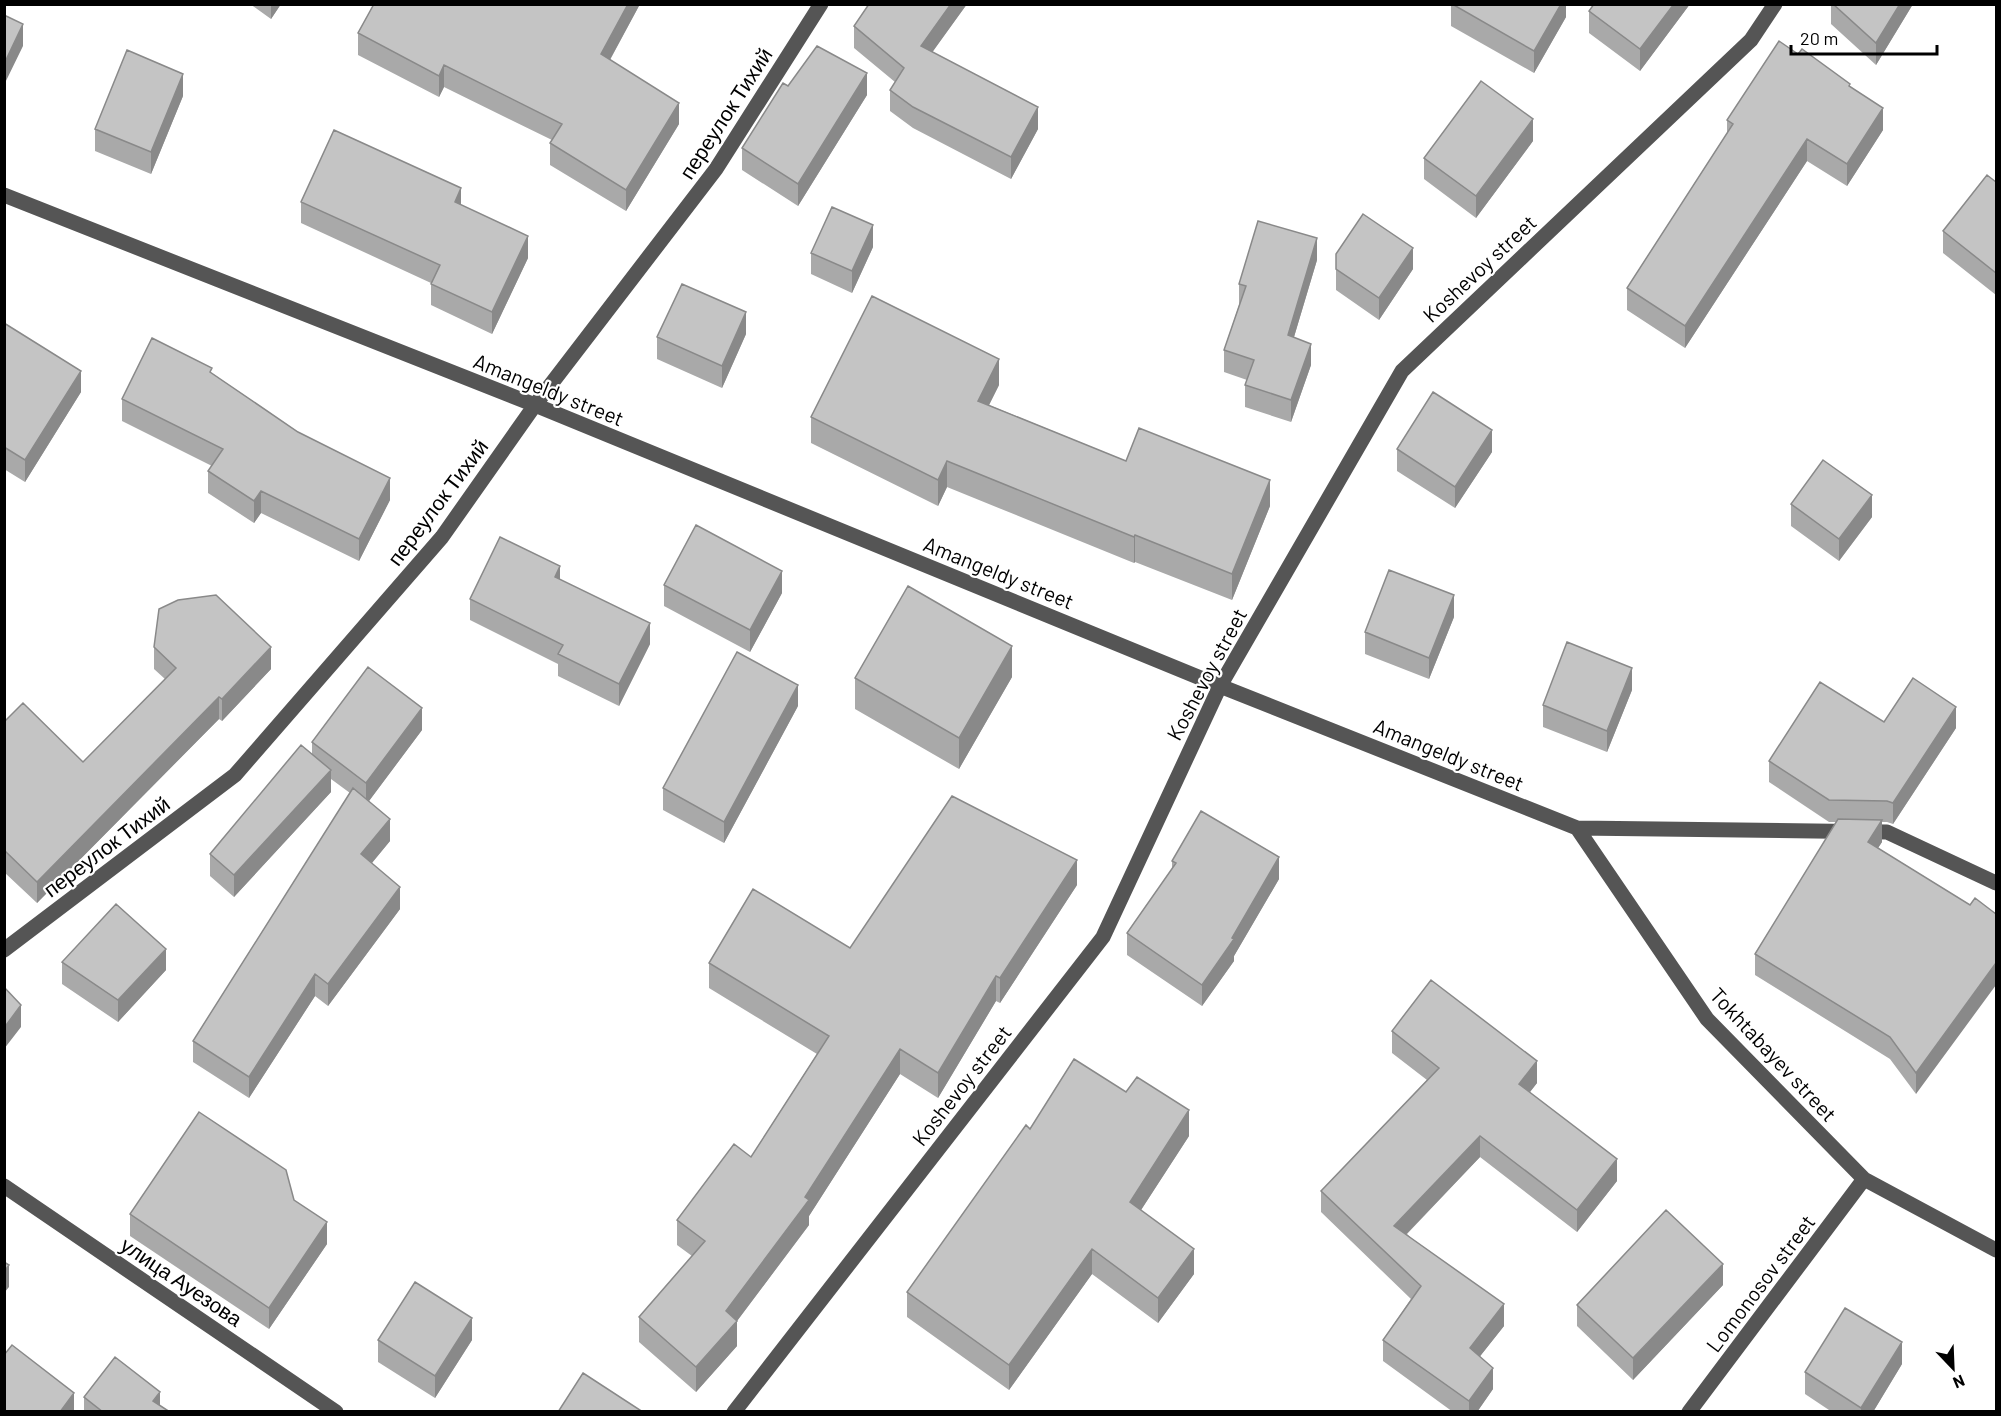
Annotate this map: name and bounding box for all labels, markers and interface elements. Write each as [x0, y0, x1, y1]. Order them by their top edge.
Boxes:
scale bar [1791, 18, 1936, 56]
text: 20 m [1800, 27, 1838, 49]
street label: переулок Тихий [673, 43, 777, 183]
street label: Koshevoy street [1417, 209, 1541, 327]
street label: Amangeldy street [470, 347, 628, 431]
street label: переулок Тихий [381, 434, 493, 570]
street label: Amangeldy street [920, 530, 1078, 614]
street label: Koshevoy street [1161, 604, 1251, 744]
street label: Amangeldy street [1370, 712, 1528, 796]
street label: переулок Тихий [38, 790, 174, 902]
street label: Tokhtabayev street [1706, 982, 1842, 1126]
street label: Koshevoy street [906, 1020, 1016, 1150]
street label: Lomonosov street [1700, 1210, 1820, 1356]
street label: улица Ауезова [117, 1231, 248, 1331]
north arrow [1923, 1338, 1983, 1398]
text: N [1950, 1371, 1968, 1393]

